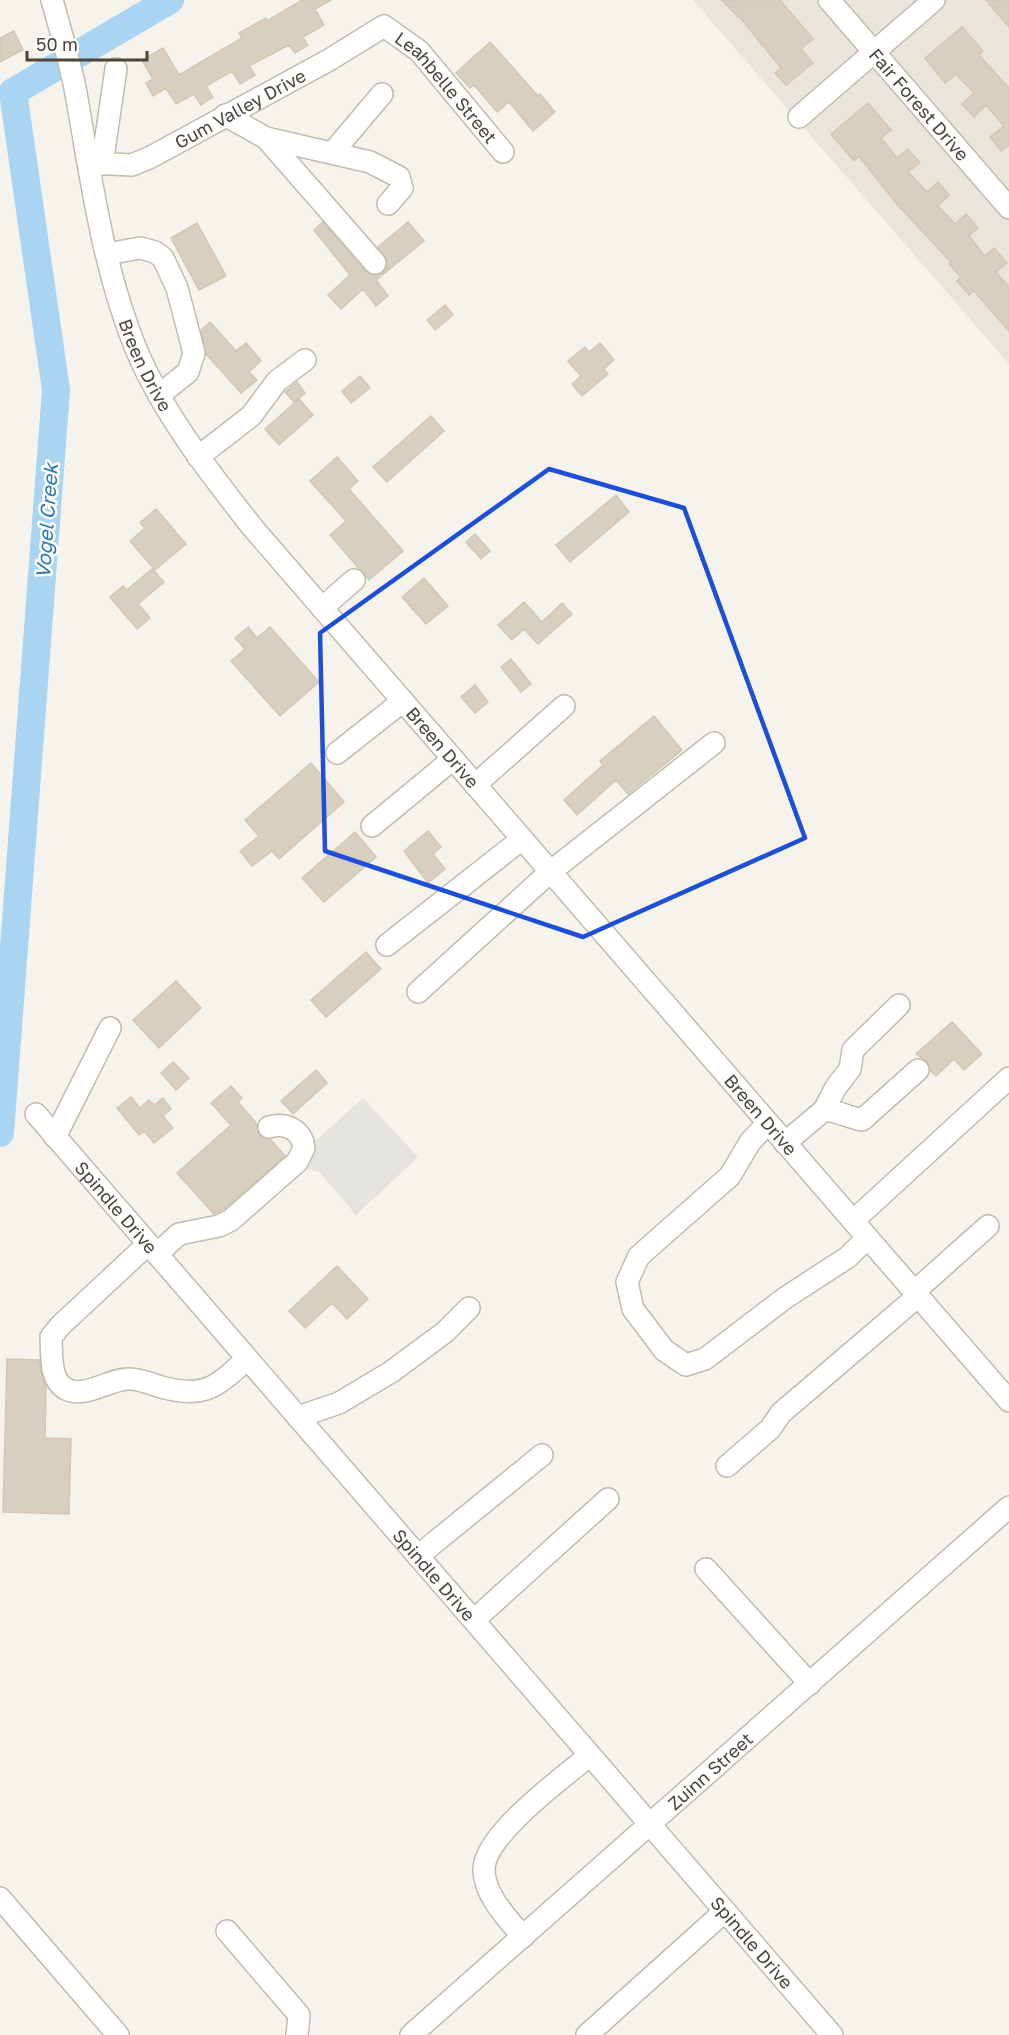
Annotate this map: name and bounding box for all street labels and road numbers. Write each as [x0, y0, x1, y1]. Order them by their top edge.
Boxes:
street label: Leahbelle Street [391, 27, 502, 148]
street label: Fair Forest Drive [865, 44, 974, 165]
street label: Gum Valley Drive [171, 64, 309, 153]
street label: Breen Drive [115, 316, 177, 415]
street label: Breen Drive [402, 702, 484, 792]
street label: Breen Drive [720, 1070, 802, 1160]
street label: Spindle Drive [71, 1156, 162, 1258]
street label: Spindle Drive [388, 1524, 480, 1625]
street label: Zuinn Street [663, 1728, 757, 1814]
street label: Spindle Drive [706, 1892, 798, 1993]

